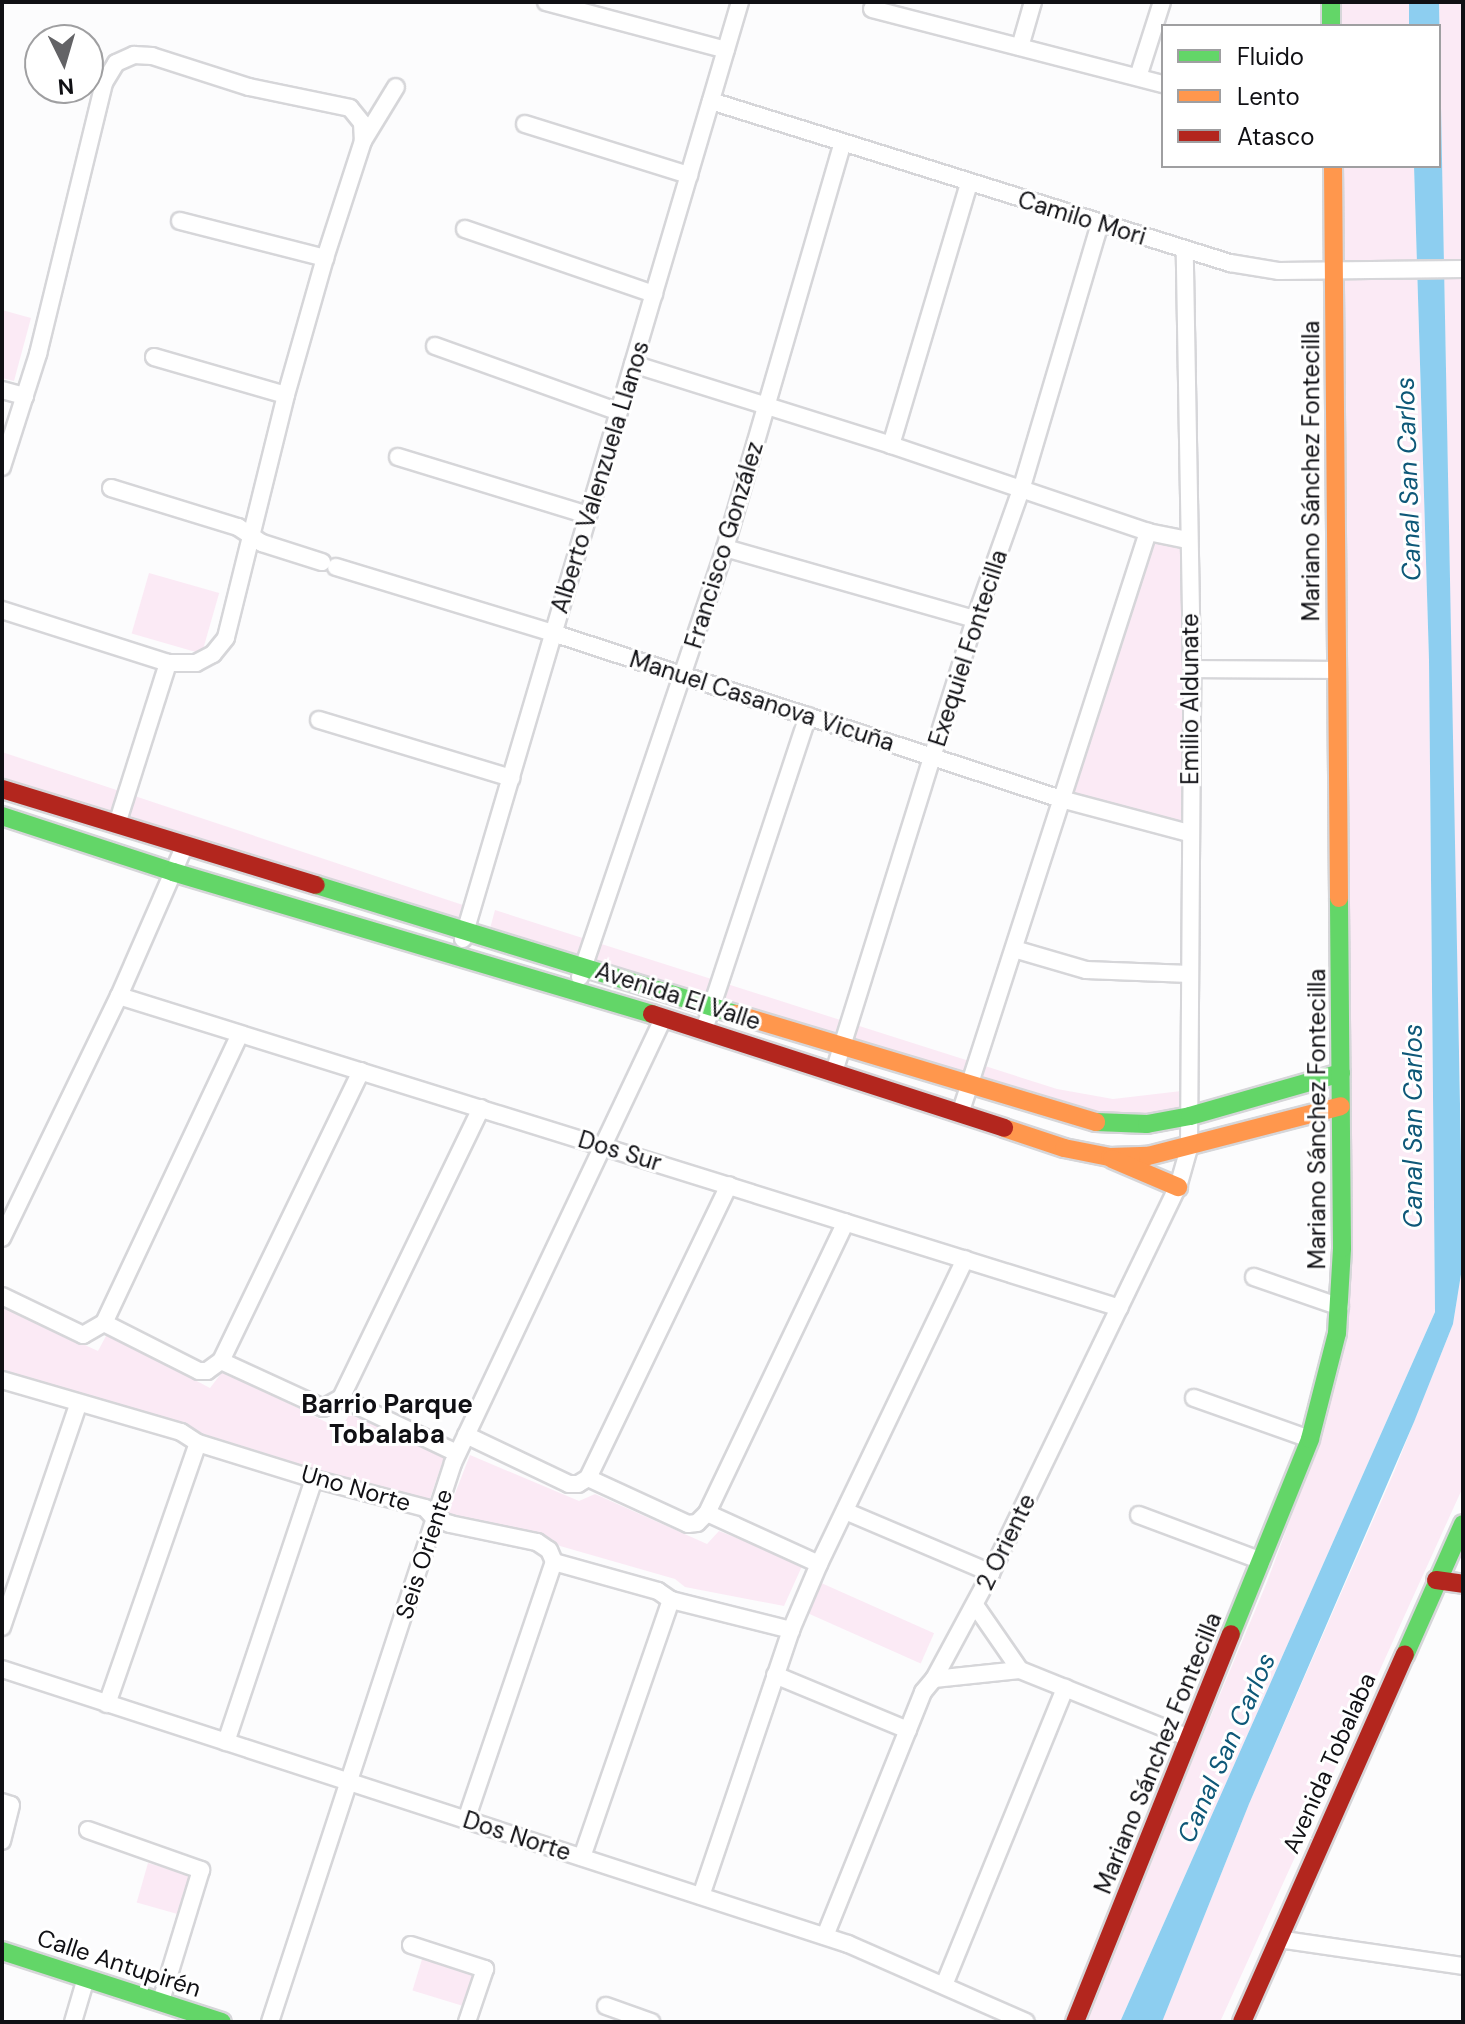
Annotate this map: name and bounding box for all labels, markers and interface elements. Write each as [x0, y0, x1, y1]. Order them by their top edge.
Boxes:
north arrow [24, 24, 104, 104]
legend [1161, 24, 1441, 168]
text: Fluido [1237, 41, 1304, 72]
text: N [57, 71, 75, 102]
text: Lento [1237, 81, 1300, 112]
text: Atasco [1237, 121, 1314, 152]
street label: Camilo Mori [1014, 185, 1150, 251]
street label: Mariano Sánchez Fontecilla [1297, 321, 1325, 621]
street label: Alberto Valenzuela Llanos [545, 337, 655, 617]
water label: Canal San Carlos [1390, 376, 1428, 582]
street label: Francisco González [679, 438, 769, 652]
street label: Exequiel Fontecilla [923, 546, 1013, 750]
street label: Emilio Aldunate [1176, 613, 1204, 785]
street label: Manuel Casanova Vicuña [626, 645, 898, 757]
street label: Avenida El Valle [592, 956, 764, 1036]
street label: Mariano Sánchez Fontecilla [1303, 969, 1331, 1269]
water label: Canal San Carlos [1398, 1024, 1430, 1228]
street label: Dos Sur [575, 1125, 665, 1177]
district label: Barrio Parque Tobalaba [301, 1389, 473, 1450]
street label: Uno Norte [298, 1459, 414, 1517]
street label: Seis Oriente [389, 1485, 459, 1623]
street label: 2 Oriente [970, 1489, 1042, 1595]
street label: Mariano Sánchez Fontecilla [1088, 1608, 1228, 1898]
water label: Canal San Carlos [1171, 1648, 1283, 1848]
street label: Avenida Tobalaba [1276, 1668, 1382, 1858]
street label: Dos Norte [459, 1805, 575, 1867]
street label: Calle Antupirén [33, 1923, 205, 2003]

